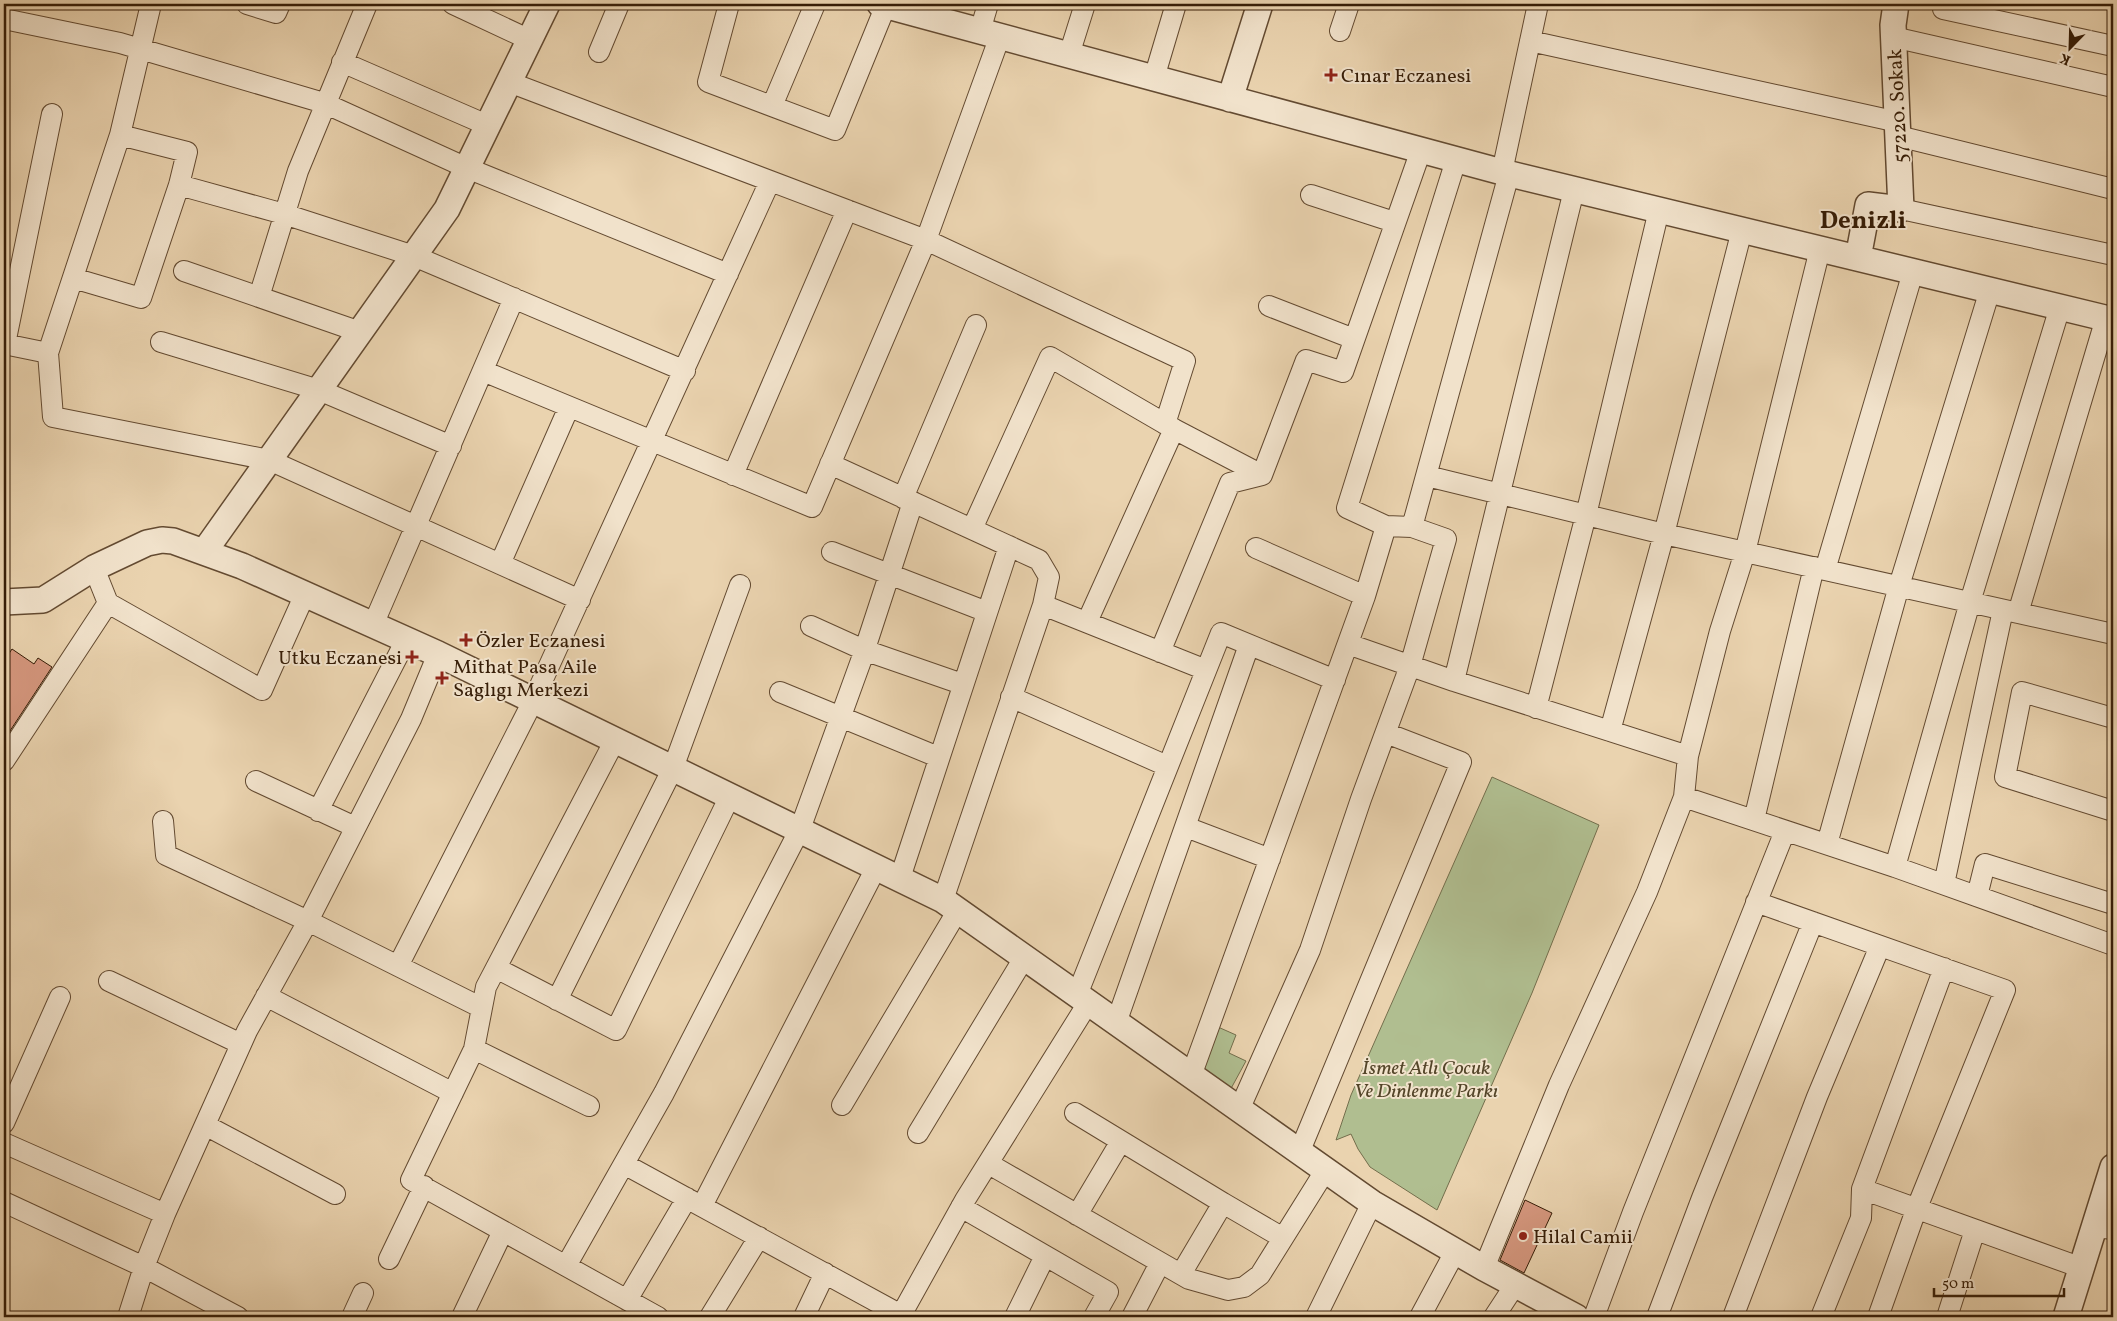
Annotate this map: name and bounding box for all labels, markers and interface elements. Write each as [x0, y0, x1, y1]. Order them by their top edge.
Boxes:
north arrow [2044, 22, 2094, 72]
street label: 57220. Sokak [1882, 48, 1916, 164]
text: K [2057, 48, 2074, 69]
place label: Cınar Eczanesi [1341, 63, 1471, 91]
marker: Cınar Eczanesi [1325, 69, 1337, 81]
district label: Denizli [1820, 204, 1906, 239]
place label: Özler Eczanesi [476, 628, 605, 656]
marker: Özler Eczanesi [460, 634, 472, 646]
place label: Utku Eczanesi [278, 645, 402, 673]
marker: Utku Eczanesi [406, 651, 418, 663]
place label: Mithat Pasa Aile Saglıgı Merkezi [453, 654, 597, 705]
marker: Mithat Pasa Aile Saglıgı Merkezi [435, 671, 449, 685]
park label: İsmet Atlı Çocuk Ve Dinlenme Parkı [1354, 1055, 1498, 1106]
place label: Hilal Camii [1533, 1224, 1633, 1252]
marker: Hilal Camii [1517, 1230, 1529, 1242]
scale bar [1934, 1266, 2064, 1298]
text: 50 m [1942, 1274, 1974, 1295]

